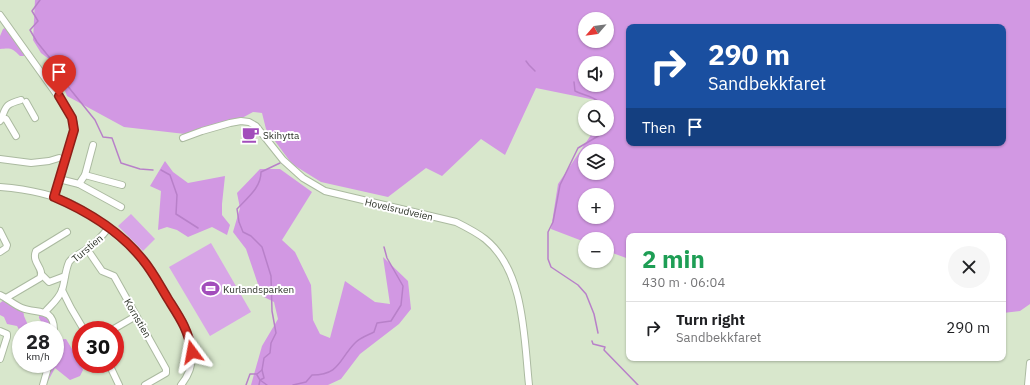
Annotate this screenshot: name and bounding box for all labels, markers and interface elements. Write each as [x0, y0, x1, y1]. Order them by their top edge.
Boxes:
north arrow [578, 12, 614, 48]
map controls [578, 12, 614, 268]
text: 290 m [708, 36, 790, 73]
icon: right [642, 40, 694, 92]
pin [42, 55, 76, 96]
button: sound [578, 56, 614, 92]
icon: arrive [48, 61, 70, 83]
text: Sandbekkfaret [708, 72, 826, 95]
button: search [578, 100, 614, 136]
icon: arrive [684, 116, 706, 138]
text: Then [642, 118, 676, 137]
cafe icon: Skihytta [240, 125, 260, 145]
place label: Skihytta [263, 129, 300, 142]
button: layers [578, 144, 614, 180]
button: + [578, 188, 614, 224]
street label: Hovelsrudveien [363, 195, 434, 224]
street label: Turstien [69, 232, 106, 265]
button: − [578, 232, 614, 268]
text: 2 min [642, 243, 705, 275]
button: close [948, 246, 990, 288]
text: 430 m · 06:04 [642, 274, 725, 291]
sports icon: Kurlandsparken [200, 279, 220, 299]
place label: Kurlandsparken [223, 283, 294, 296]
street label: Kornstien [121, 296, 154, 340]
text: Turn right [676, 310, 745, 329]
icon: right [642, 317, 664, 339]
text: 290 m [946, 318, 990, 337]
speed limit sign: 30 [72, 321, 124, 373]
text: 28 [26, 328, 50, 355]
text: Sandbekkfaret [676, 329, 761, 346]
position arrow [171, 331, 213, 373]
text: km/h [26, 350, 50, 363]

